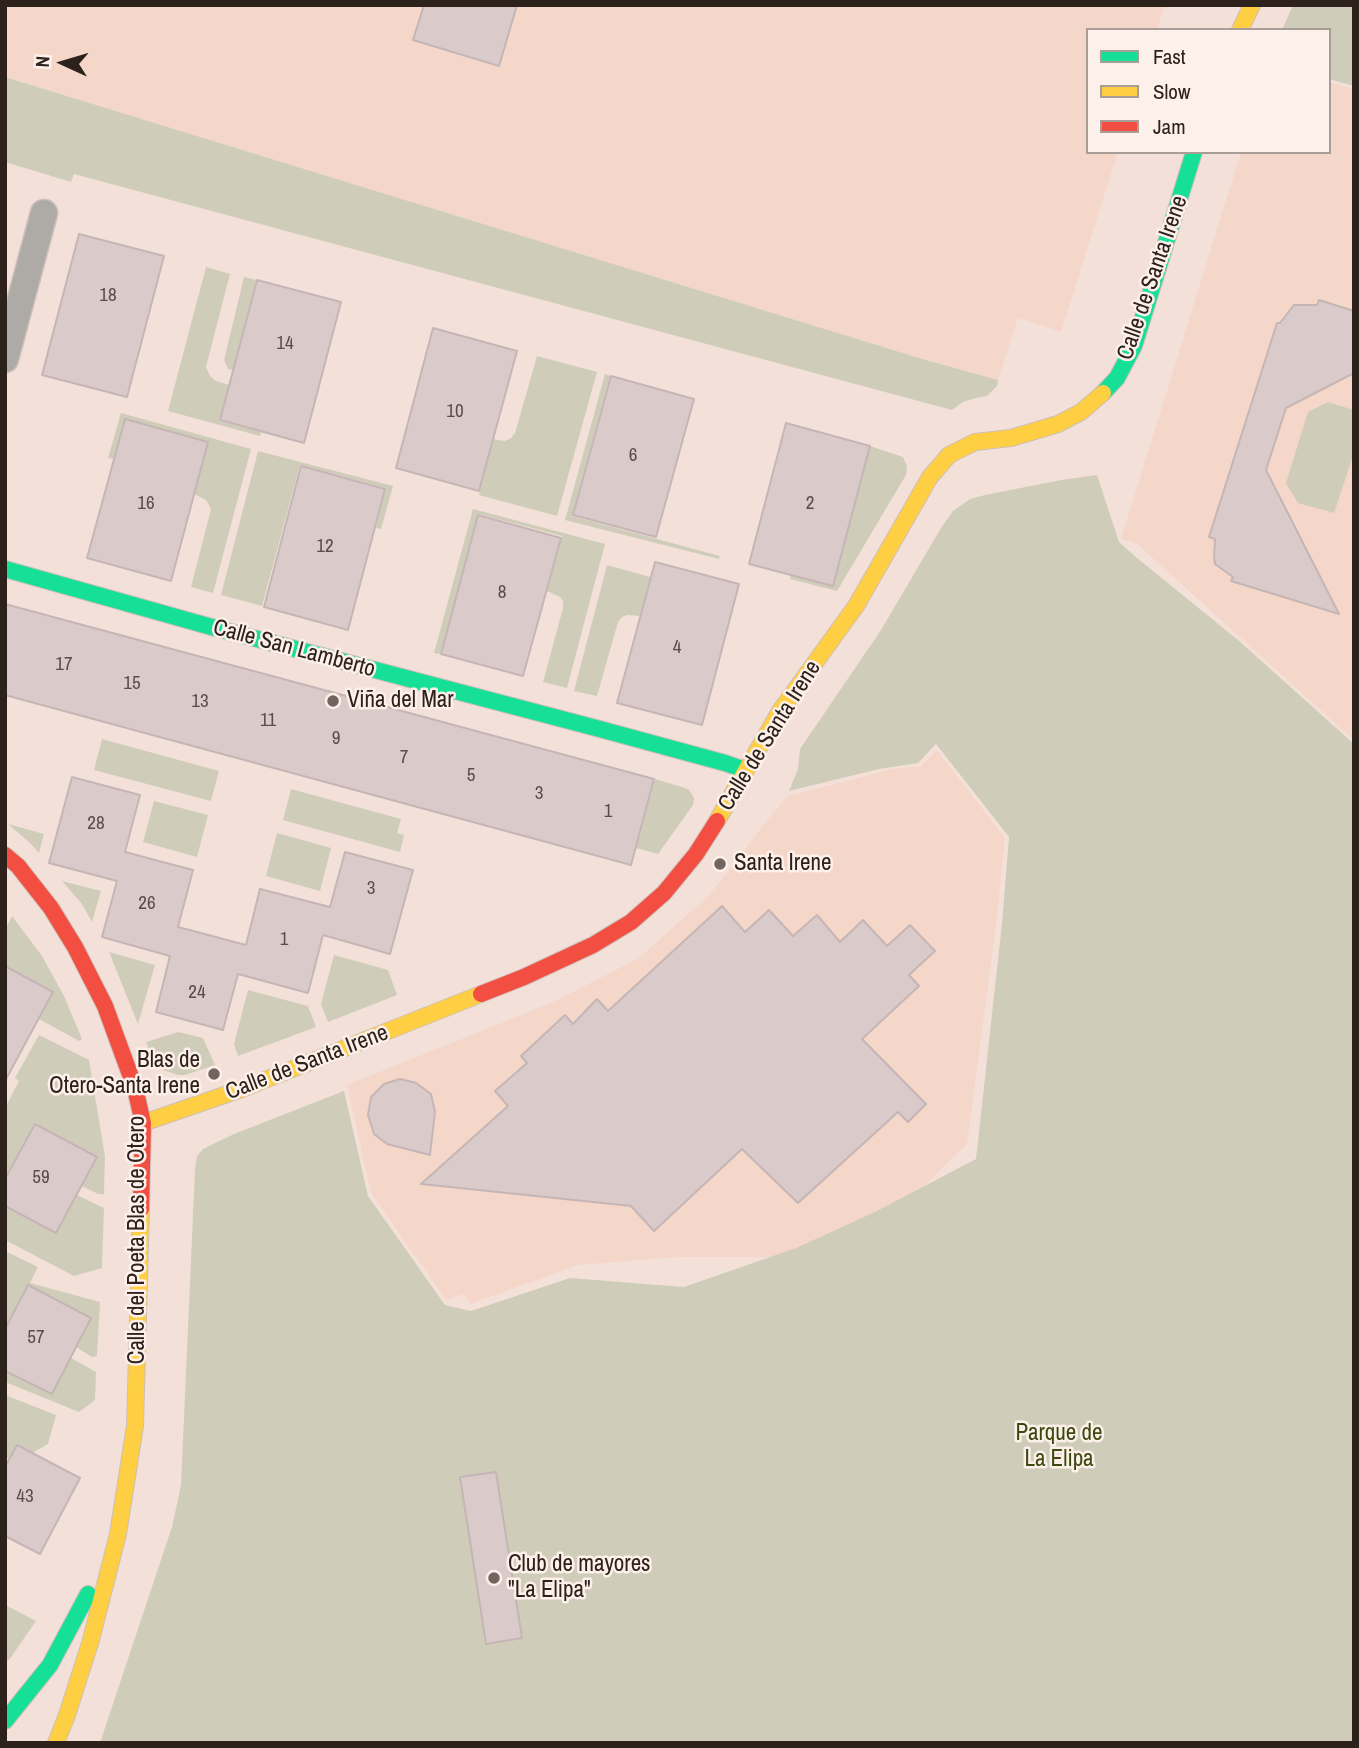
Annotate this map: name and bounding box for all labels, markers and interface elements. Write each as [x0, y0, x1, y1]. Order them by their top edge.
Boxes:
north arrow [28, 28, 98, 98]
legend [1086, 28, 1331, 154]
text: Fast [1153, 42, 1186, 71]
text: N [29, 55, 55, 68]
text: Slow [1153, 77, 1190, 106]
text: Jam [1153, 112, 1186, 141]
street label: Calle de Santa Irene [1112, 192, 1194, 364]
house number: 18 [99, 285, 117, 307]
house number: 14 [276, 333, 294, 355]
house number: 10 [446, 401, 464, 423]
house number: 6 [629, 445, 637, 467]
house number: 16 [137, 493, 155, 515]
house number: 2 [806, 493, 814, 515]
house number: 12 [316, 536, 334, 558]
house number: 8 [498, 582, 506, 604]
street label: Calle San Lamberto [210, 614, 378, 684]
house number: 4 [673, 637, 681, 659]
house number: 17 [55, 654, 73, 676]
street label: Calle de Santa Irene [713, 656, 827, 816]
house number: 15 [123, 673, 141, 695]
place label: Viña del Mar [347, 687, 454, 715]
house number: 13 [191, 691, 209, 713]
marker: Viña del Mar [325, 693, 341, 709]
house number: 11 [260, 710, 276, 732]
house number: 9 [332, 728, 340, 750]
house number: 7 [400, 747, 408, 769]
house number: 5 [467, 765, 475, 787]
house number: 3 [535, 783, 543, 805]
house number: 1 [604, 801, 612, 823]
house number: 28 [87, 813, 105, 835]
place label: Santa Irene [734, 850, 832, 878]
marker: Santa Irene [712, 856, 728, 872]
house number: 3 [367, 878, 375, 900]
house number: 26 [138, 893, 156, 915]
house number: 1 [280, 929, 288, 951]
house number: 24 [188, 982, 206, 1004]
street label: Calle de Santa Irene [222, 1019, 392, 1107]
place label: Blas de Otero-Santa Irene [49, 1047, 200, 1101]
marker: Blas de Otero-Santa Irene [206, 1066, 222, 1082]
street label: Calle del Poeta Blas de Otero [124, 1116, 152, 1364]
house number: 59 [32, 1167, 50, 1189]
house number: 57 [27, 1327, 45, 1349]
park label: Parque de La Elipa [1015, 1420, 1103, 1474]
house number: 43 [16, 1486, 34, 1508]
place label: Club de mayores "La Elipa" [508, 1551, 651, 1605]
marker: Club de mayores "La Elipa" [486, 1570, 502, 1586]

